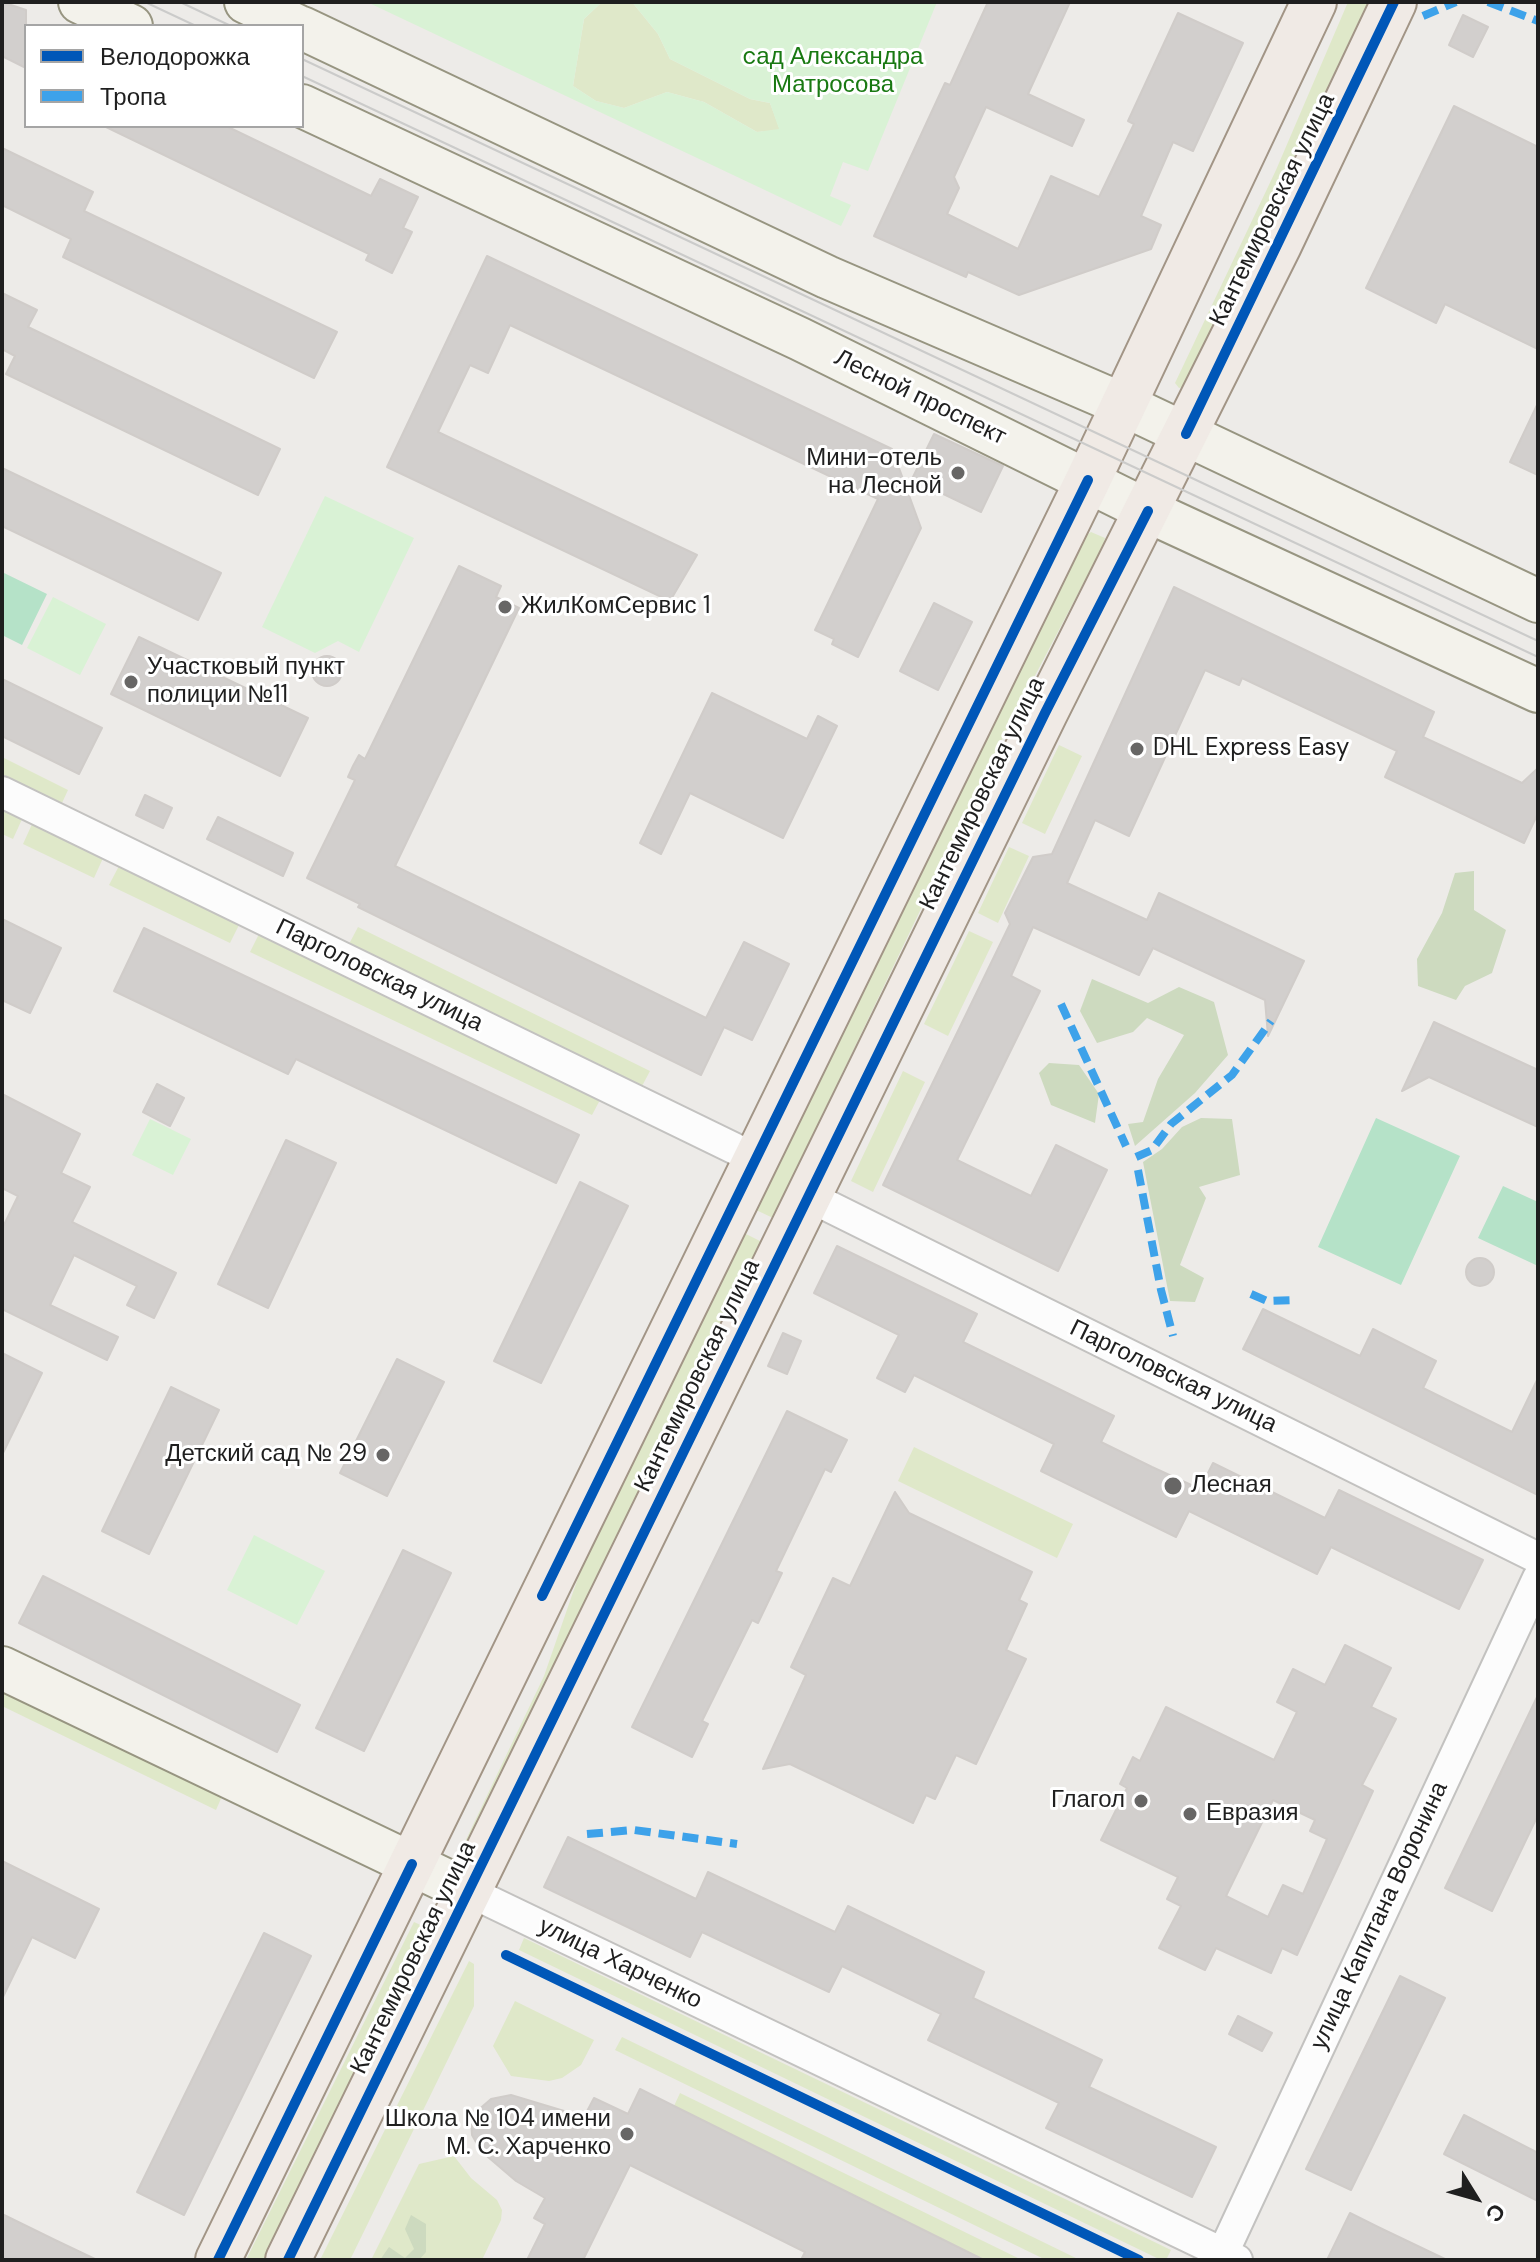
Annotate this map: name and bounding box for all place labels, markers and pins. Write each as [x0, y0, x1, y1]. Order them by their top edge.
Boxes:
place label: Мини-отель на Лесной [806, 445, 942, 501]
marker: Мини-отель на Лесной [949, 464, 967, 482]
place label: ЖилКомСервис 1 [521, 593, 710, 621]
marker: ЖилКомСервис 1 [496, 598, 514, 616]
place label: Участковый пункт полиции №11 [147, 654, 345, 710]
marker: Участковый пункт полиции №11 [122, 673, 140, 691]
place label: DHL Express Easy [1153, 735, 1349, 763]
marker: DHL Express Easy [1128, 740, 1146, 758]
place label: Детский сад № 29 [165, 1441, 367, 1469]
marker: Детский сад № 29 [374, 1446, 392, 1464]
place label: Лесная [1191, 1472, 1272, 1500]
marker: Лесная [1162, 1475, 1184, 1497]
place label: Глагол [1051, 1787, 1125, 1815]
marker: Глагол [1132, 1792, 1150, 1810]
place label: Евразия [1206, 1800, 1299, 1828]
marker: Евразия [1181, 1805, 1199, 1823]
place label: Школа № 104 имени М. С. Харченко [385, 2106, 611, 2162]
marker: Школа № 104 имени М. С. Харченко [618, 2125, 636, 2143]

